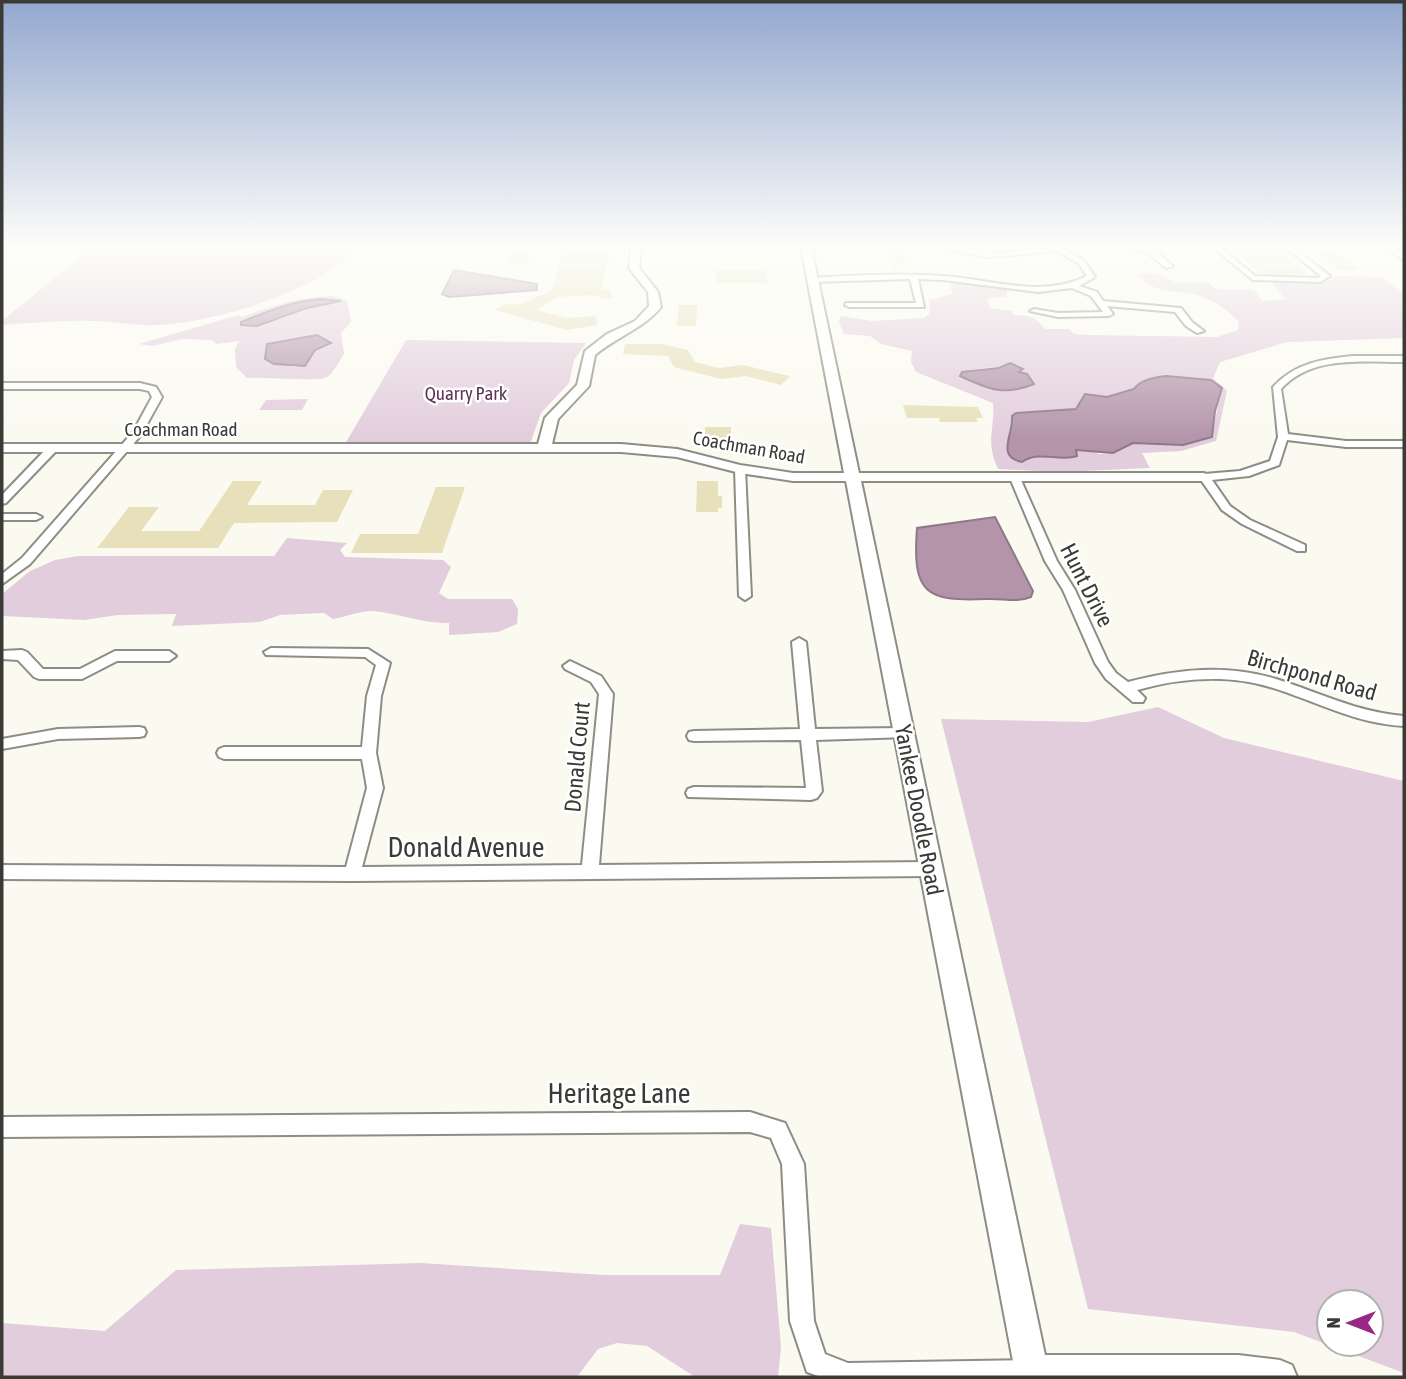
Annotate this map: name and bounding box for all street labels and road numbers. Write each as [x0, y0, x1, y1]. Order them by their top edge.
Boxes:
street label: Coachman Road [124, 418, 238, 440]
street label: Coachman Road [691, 426, 807, 468]
street label: Hunt Drive [1055, 539, 1119, 631]
street label: Birchpond Road [1244, 644, 1380, 706]
street label: Donald Court [559, 701, 595, 813]
street label: Yankee Doodle Road [890, 723, 948, 897]
street label: Donald Avenue [387, 831, 545, 863]
street label: Heritage Lane [548, 1077, 690, 1109]

